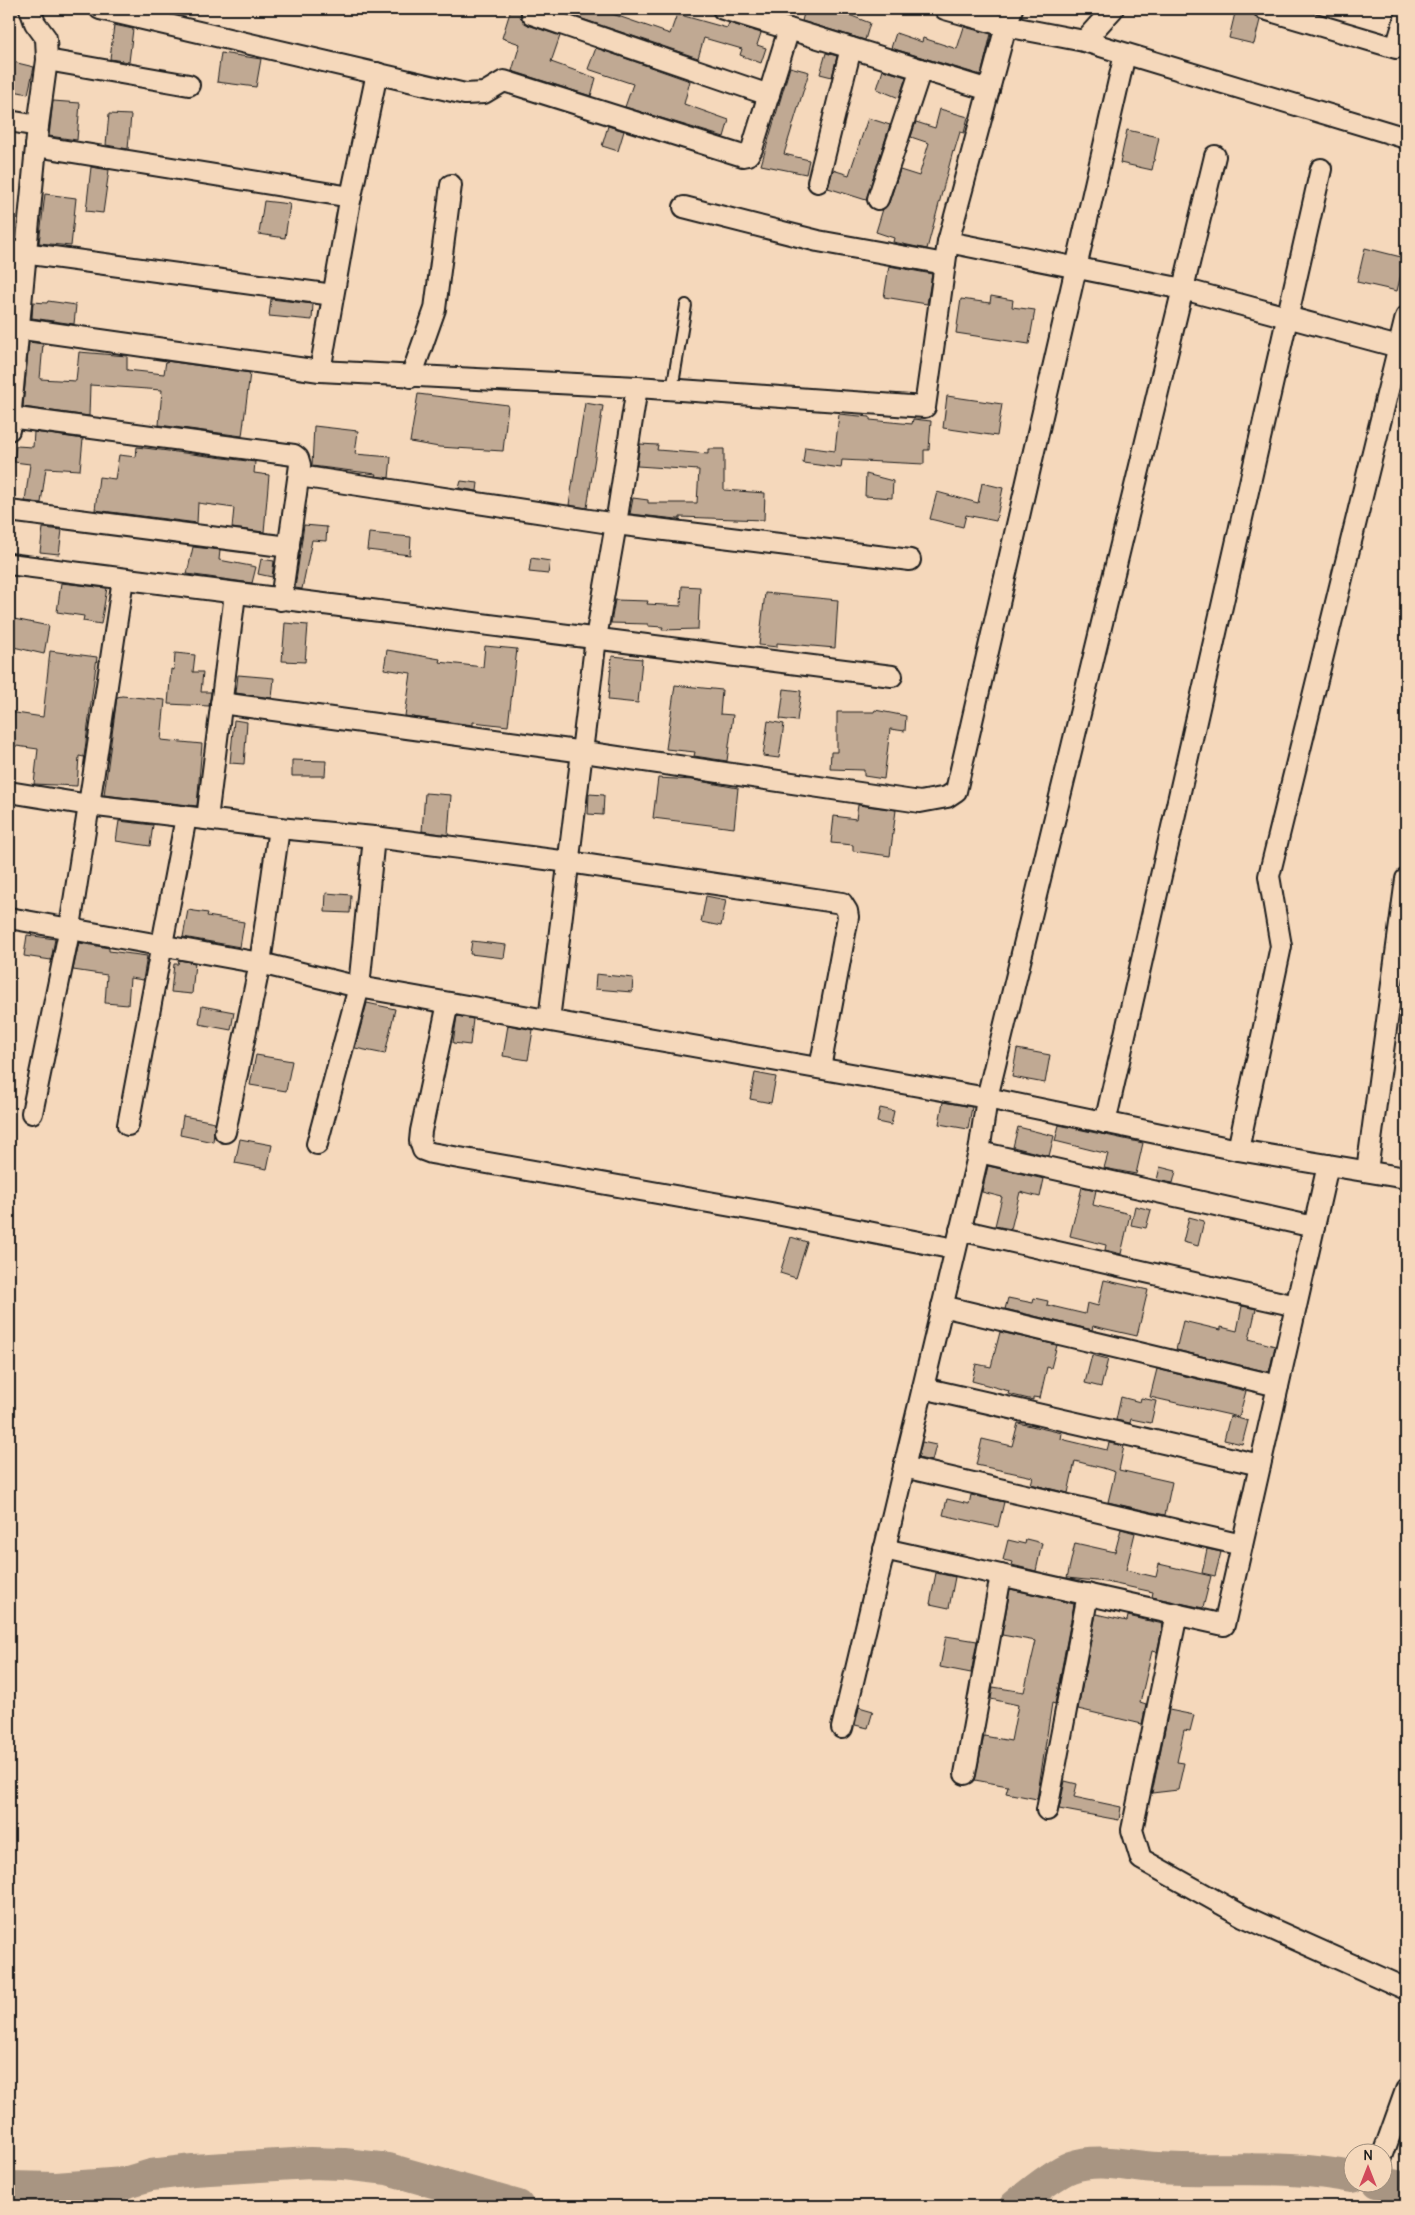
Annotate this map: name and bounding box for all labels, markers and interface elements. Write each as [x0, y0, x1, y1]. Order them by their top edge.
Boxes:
north arrow [1342, 2142, 1392, 2192]
text: N [1363, 2146, 1373, 2164]

